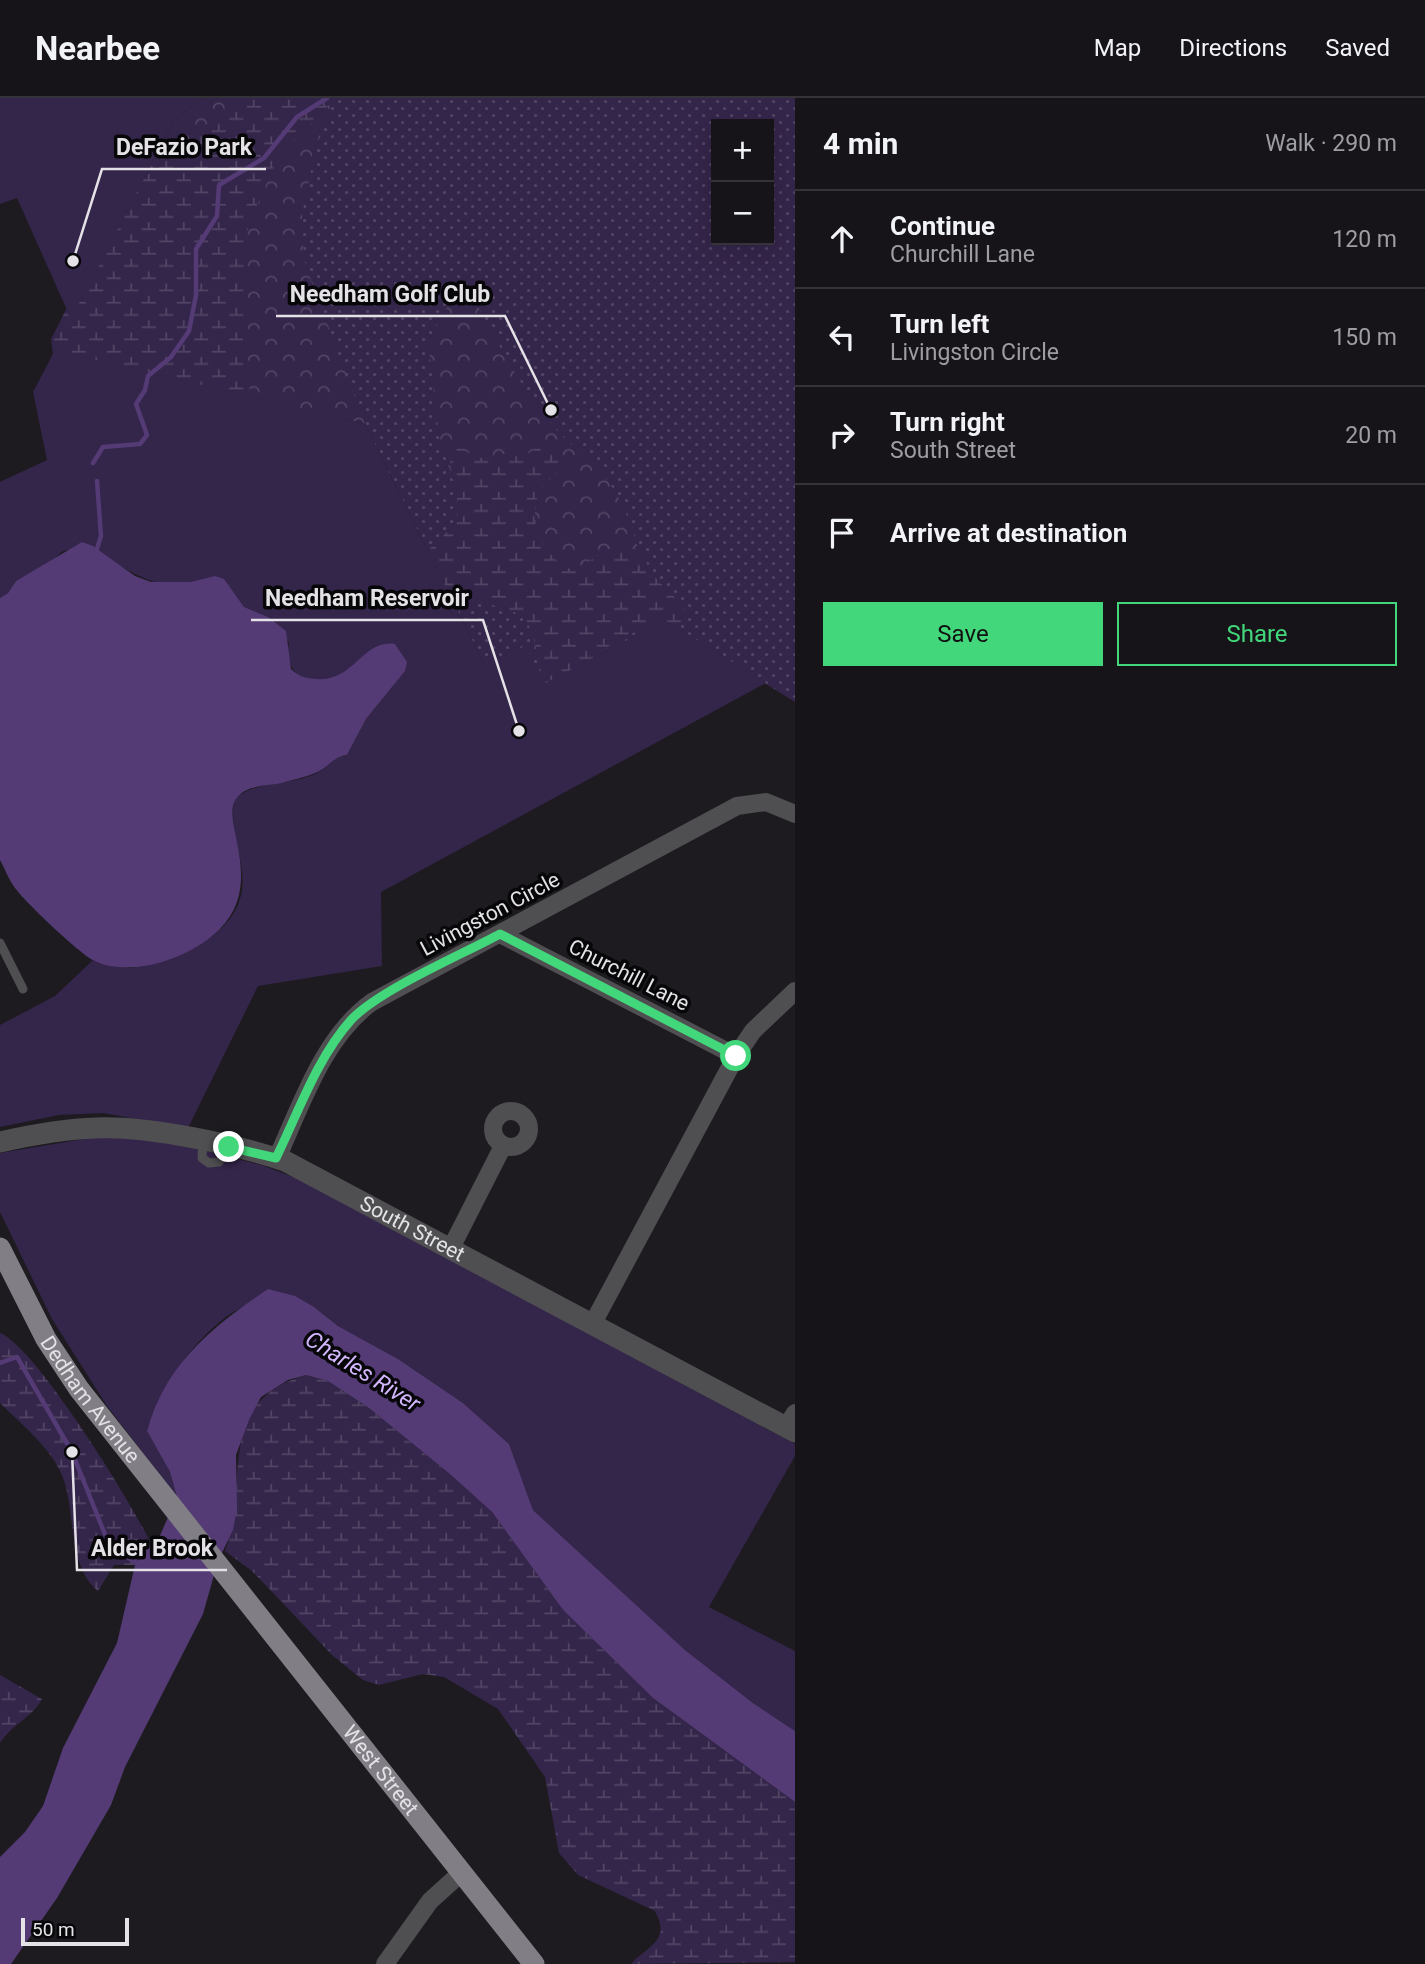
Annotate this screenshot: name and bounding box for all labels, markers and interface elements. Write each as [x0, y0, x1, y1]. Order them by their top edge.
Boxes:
text: Nearbee [35, 29, 160, 68]
text: Map [1094, 34, 1141, 62]
text: Directions [1179, 34, 1287, 62]
text: Saved [1325, 34, 1390, 62]
map controls [711, 119, 774, 245]
button: + [711, 119, 774, 182]
callout: DeFazio Park [102, 125, 266, 169]
text: 4 min [823, 126, 898, 161]
text: Walk · 290 m [1265, 130, 1397, 157]
text: DeFazio Park [116, 134, 253, 161]
button: − [711, 182, 774, 245]
text: Continue [890, 211, 995, 241]
icon: ahead [823, 220, 861, 258]
text: 120 m [1332, 226, 1397, 253]
text: Churchill Lane [890, 241, 1035, 268]
callout: Needham Golf Club [276, 272, 505, 316]
text: Needham Golf Club [290, 281, 490, 308]
text: Turn left [890, 309, 989, 339]
icon: left [823, 318, 861, 356]
text: 150 m [1332, 324, 1397, 351]
text: Livingston Circle [890, 339, 1059, 366]
text: Turn right [890, 407, 1005, 437]
icon: right [823, 416, 861, 454]
text: 20 m [1345, 422, 1397, 449]
text: South Street [890, 437, 1016, 464]
icon: arrive [823, 514, 861, 552]
text: Arrive at destination [890, 518, 1127, 548]
callout: Needham Reservoir [251, 576, 483, 620]
text: Needham Reservoir [265, 585, 469, 612]
button: Save [823, 602, 1103, 666]
button: Share [1117, 602, 1397, 666]
street label: Livingston Circle [416, 867, 564, 961]
street label: Churchill Lane [565, 934, 693, 1016]
route start [720, 1040, 751, 1071]
route end [213, 1131, 244, 1162]
street label: South Street [356, 1191, 469, 1266]
water label: Charles River [300, 1325, 426, 1418]
street label: Dedham Avenue [35, 1332, 145, 1468]
callout: Alder Brook [77, 1526, 227, 1570]
text: Alder Brook [91, 1535, 214, 1562]
street label: West Street [338, 1720, 424, 1820]
scale bar [21, 1915, 130, 1947]
text: 50 m [32, 1918, 75, 1941]

